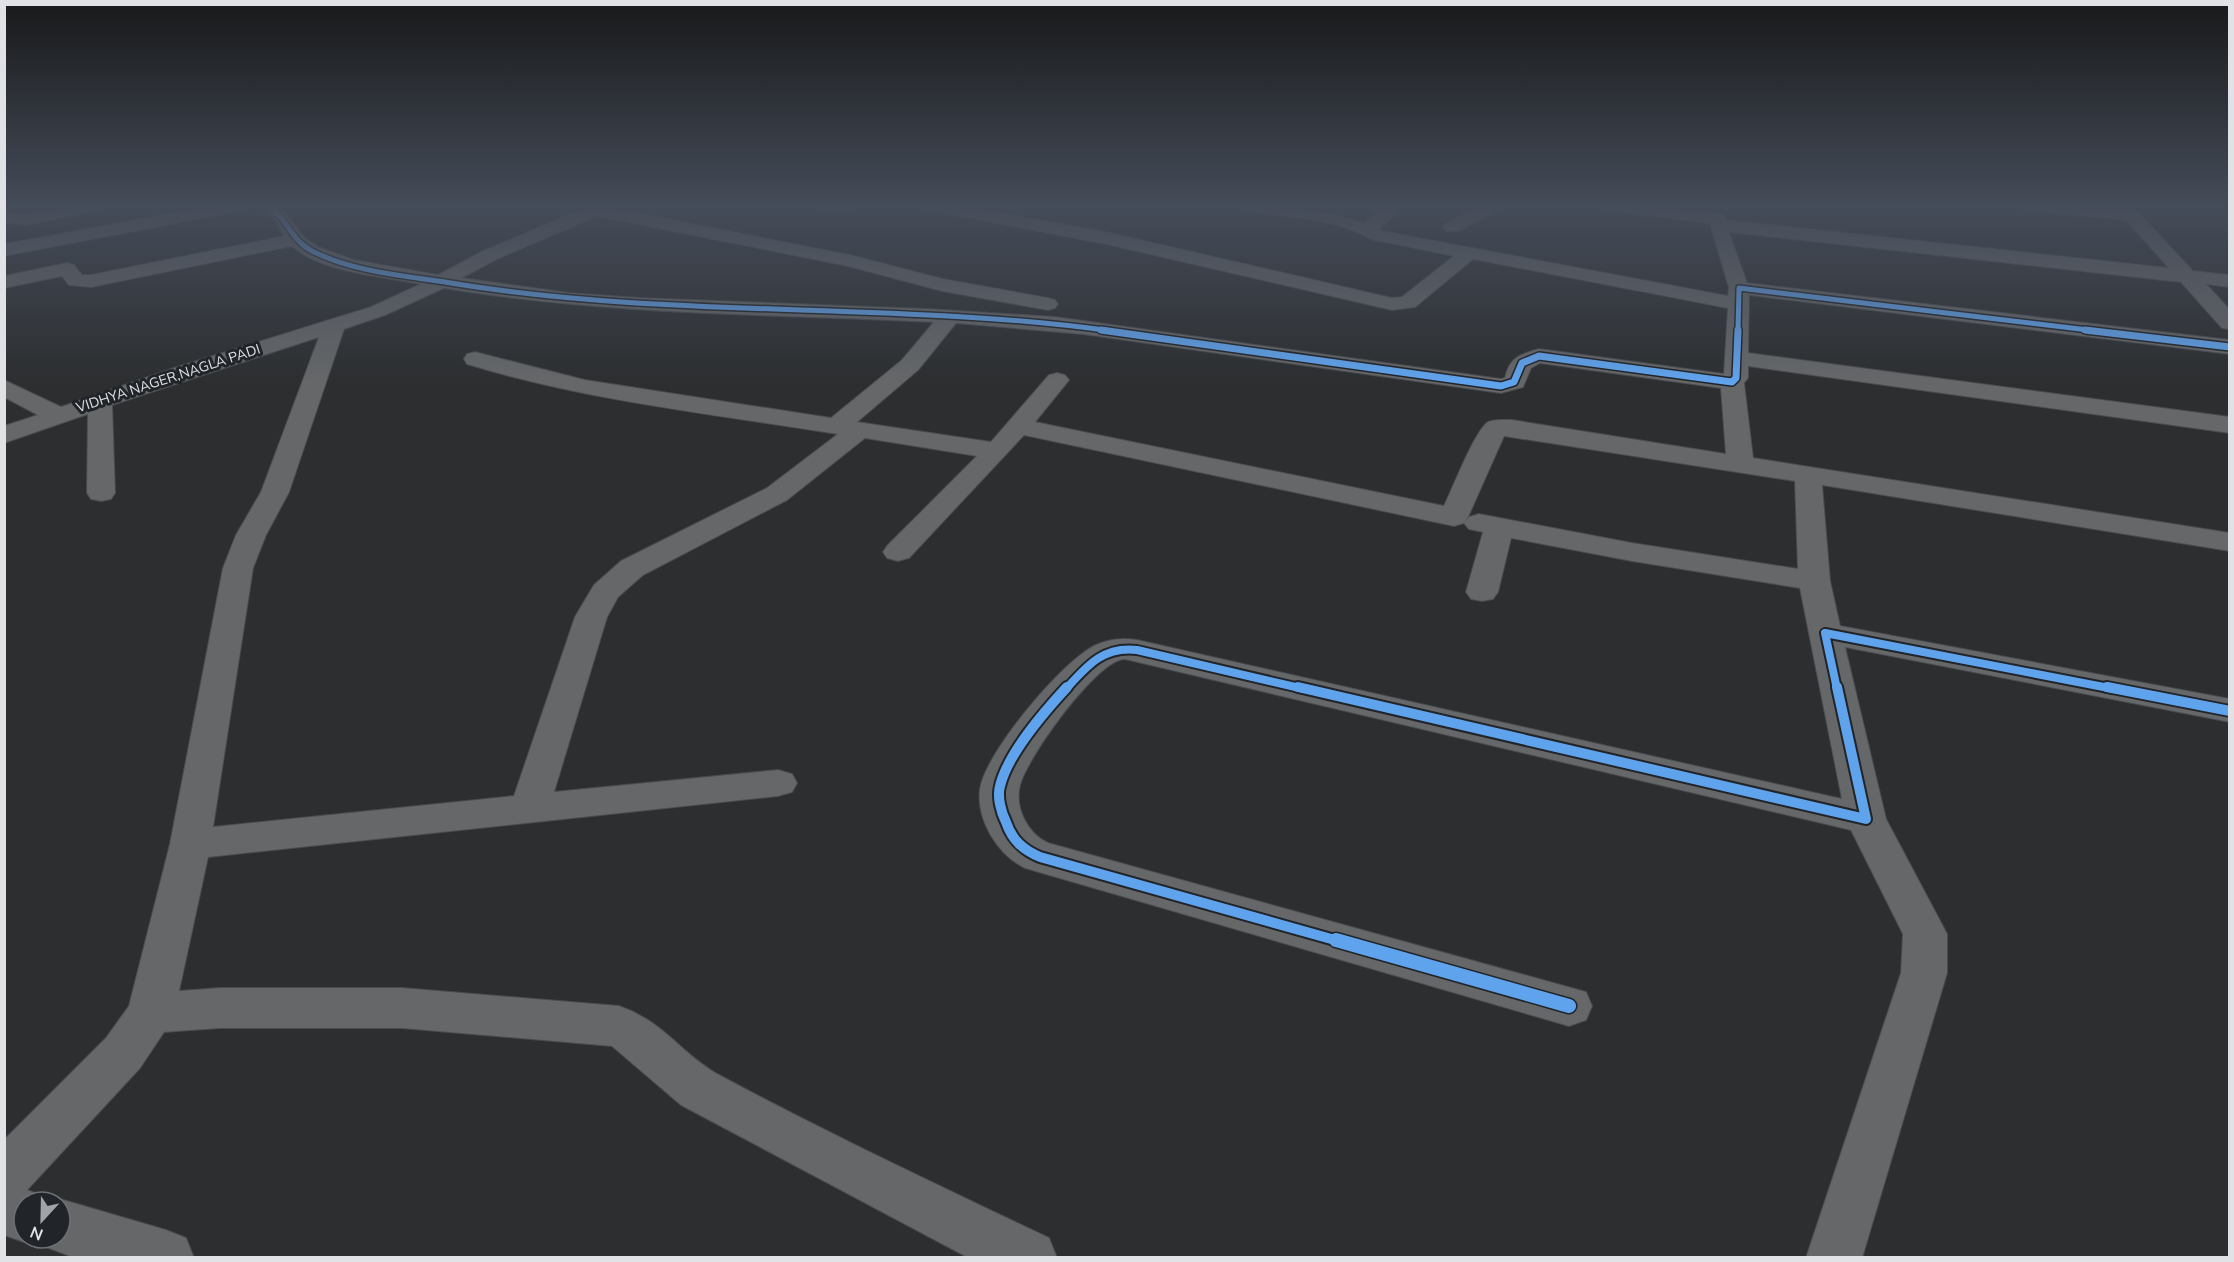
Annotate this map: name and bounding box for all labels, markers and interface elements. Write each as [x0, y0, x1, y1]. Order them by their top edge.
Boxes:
street label: VIDHYA NAGER,NAGLA PADI [74, 340, 262, 416]
north arrow [12, 1190, 72, 1250]
text: N [27, 1222, 46, 1245]

